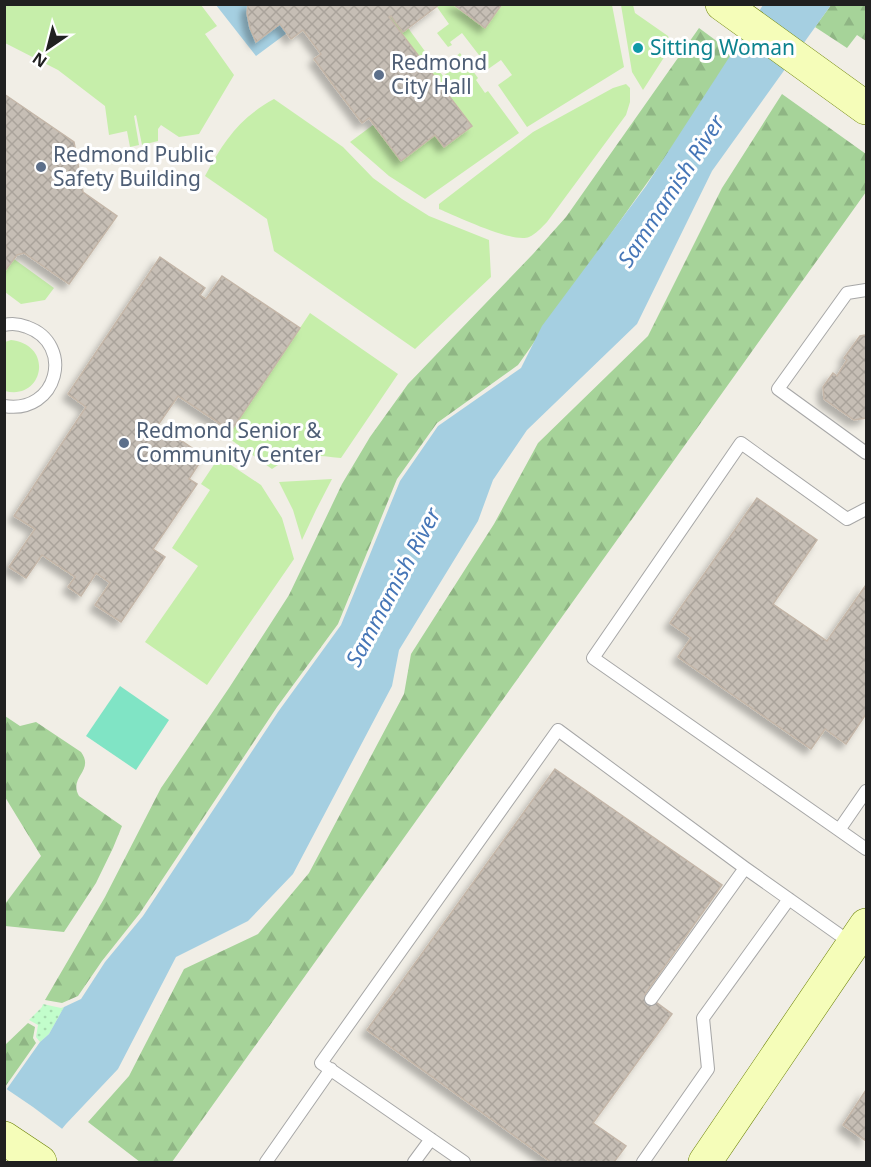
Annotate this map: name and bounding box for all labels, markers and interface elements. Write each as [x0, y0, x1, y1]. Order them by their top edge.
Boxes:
north arrow [18, 18, 78, 78]
place label: Sitting Woman [650, 33, 795, 61]
marker: Sitting Woman [631, 41, 645, 55]
text: N [28, 48, 51, 73]
place label: Redmond City Hall [391, 48, 487, 100]
marker: Redmond City Hall [372, 68, 386, 82]
water label: Sammamish River [610, 108, 731, 272]
place label: Redmond Public Safety Building [53, 140, 214, 192]
marker: Redmond Public Safety Building [34, 160, 48, 174]
place label: Redmond Senior & Community Center [136, 416, 323, 468]
marker: Redmond Senior & Community Center [117, 436, 131, 450]
water label: Sammamish River [338, 501, 447, 671]

